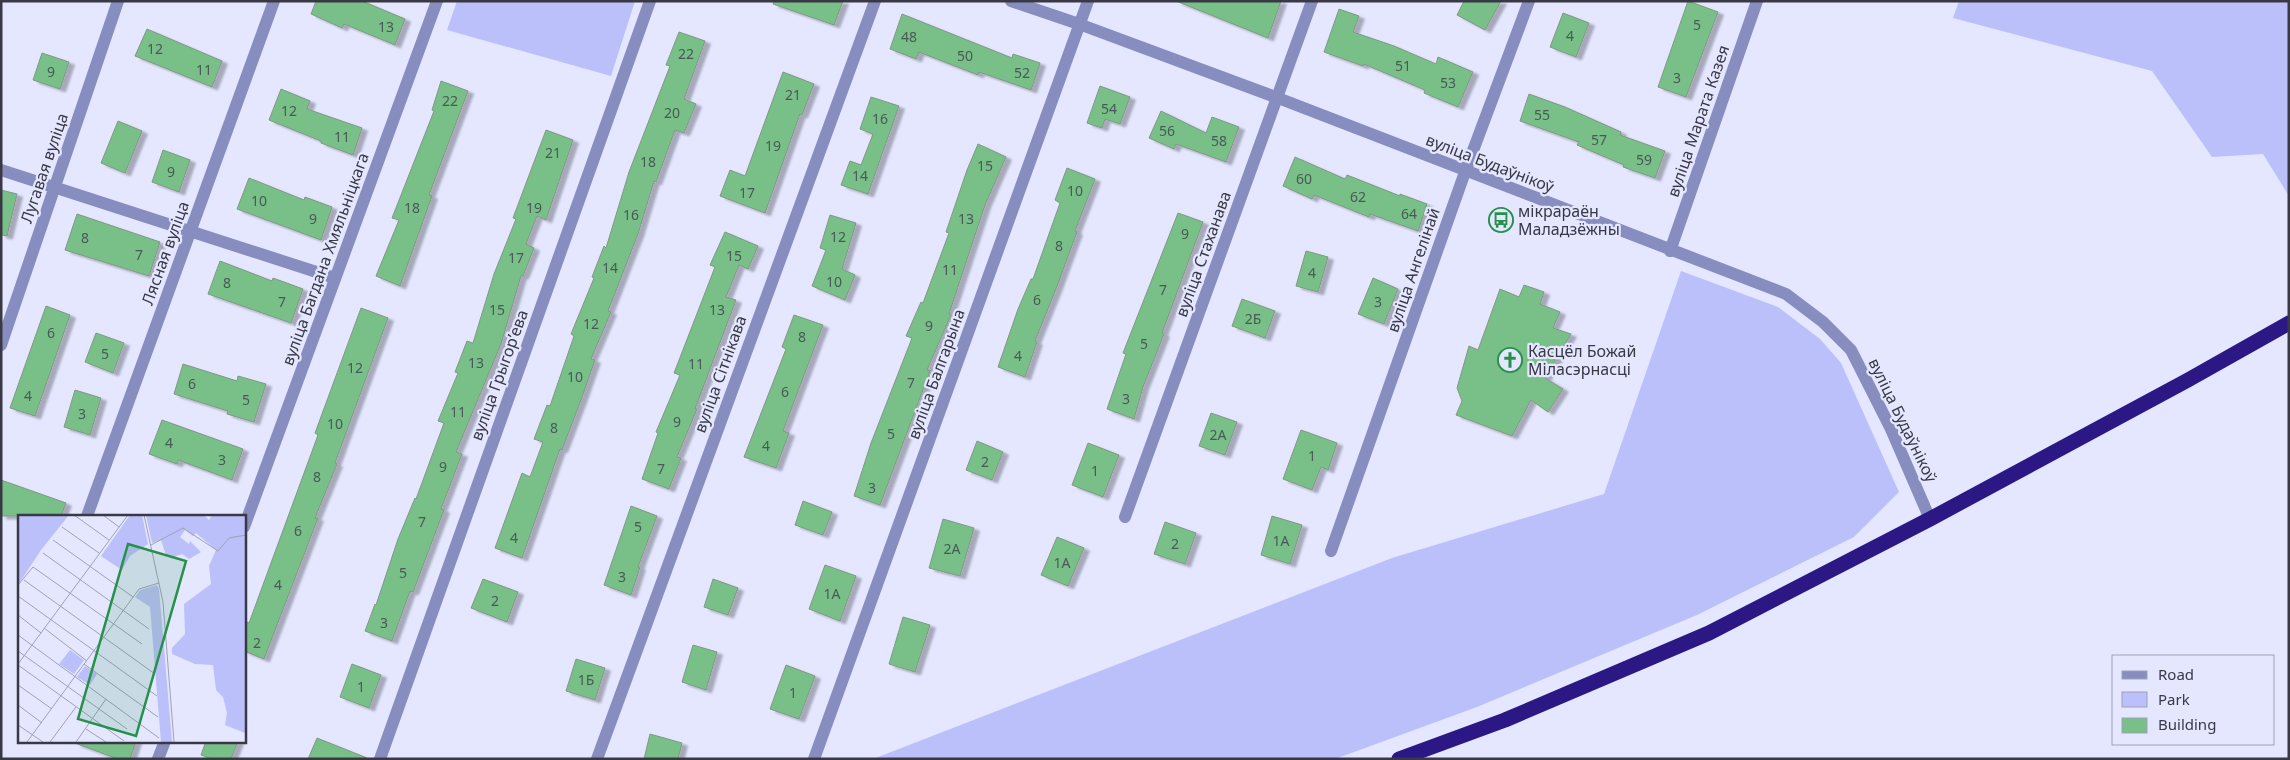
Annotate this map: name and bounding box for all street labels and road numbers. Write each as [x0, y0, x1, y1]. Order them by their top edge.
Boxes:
street label: вуліца Марата Казея [1662, 42, 1734, 200]
street label: Лугавая вуліца [15, 110, 73, 226]
street label: вуліца Будаўнікоў [1423, 128, 1558, 198]
street label: вуліца Багдана Хмяльніцкага [276, 150, 374, 368]
street label: вуліца Стаханава [1170, 188, 1236, 320]
street label: Лясная вуліца [136, 198, 194, 308]
street label: вуліца Ангелінай [1381, 205, 1445, 335]
street label: вуліца Балгарына [902, 306, 970, 442]
street label: вуліца Грыгорʼева [465, 307, 533, 443]
street label: вуліца Сітнікава [689, 312, 751, 436]
street label: вуліца Будаўнікоў [1863, 354, 1943, 486]

